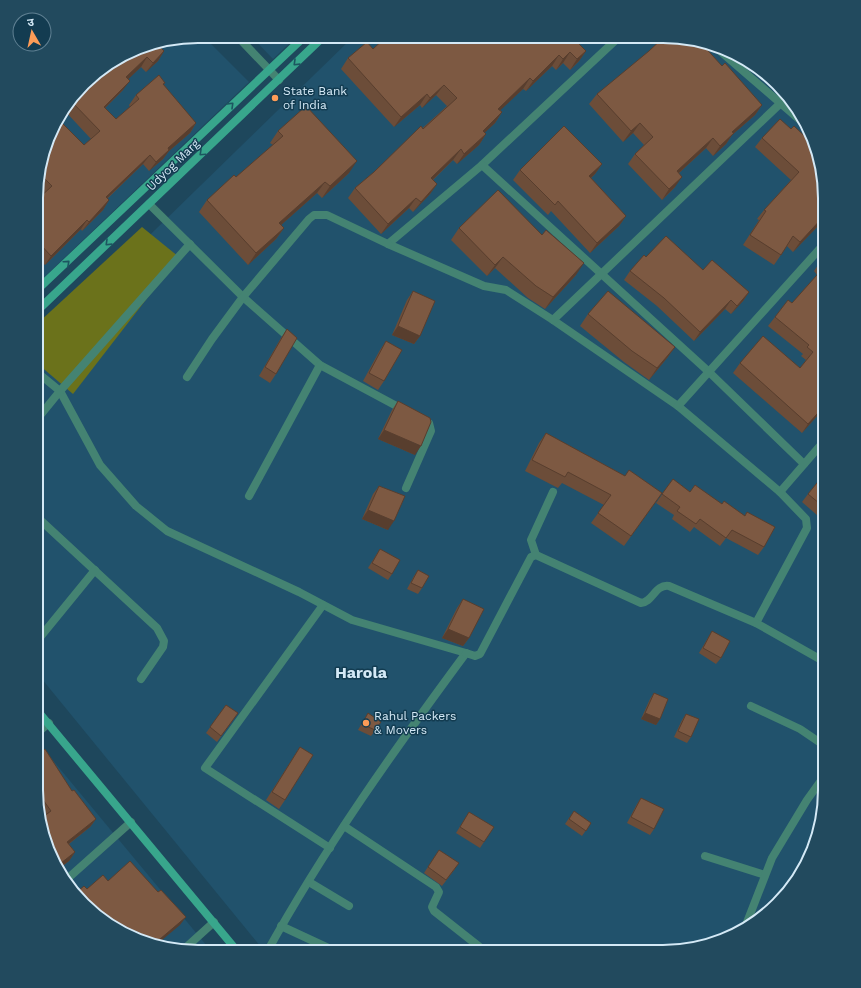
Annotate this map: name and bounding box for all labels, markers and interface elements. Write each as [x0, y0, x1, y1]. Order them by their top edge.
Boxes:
north arrow [12, 12, 52, 52]
text: उ [26, 16, 35, 30]
one-way arrow [293, 59, 301, 66]
place label: State Bank of India [283, 84, 347, 112]
marker: State Bank of India [270, 93, 280, 103]
one-way arrow [226, 102, 234, 110]
street label: Udyog Marg [144, 136, 203, 194]
one-way arrow [199, 149, 207, 156]
one-way arrow [105, 238, 113, 246]
one-way arrow [63, 261, 70, 268]
district label: Harola [335, 663, 388, 682]
place label: Rahul Packers & Movers [374, 709, 456, 737]
marker: Rahul Packers & Movers [361, 718, 371, 728]

